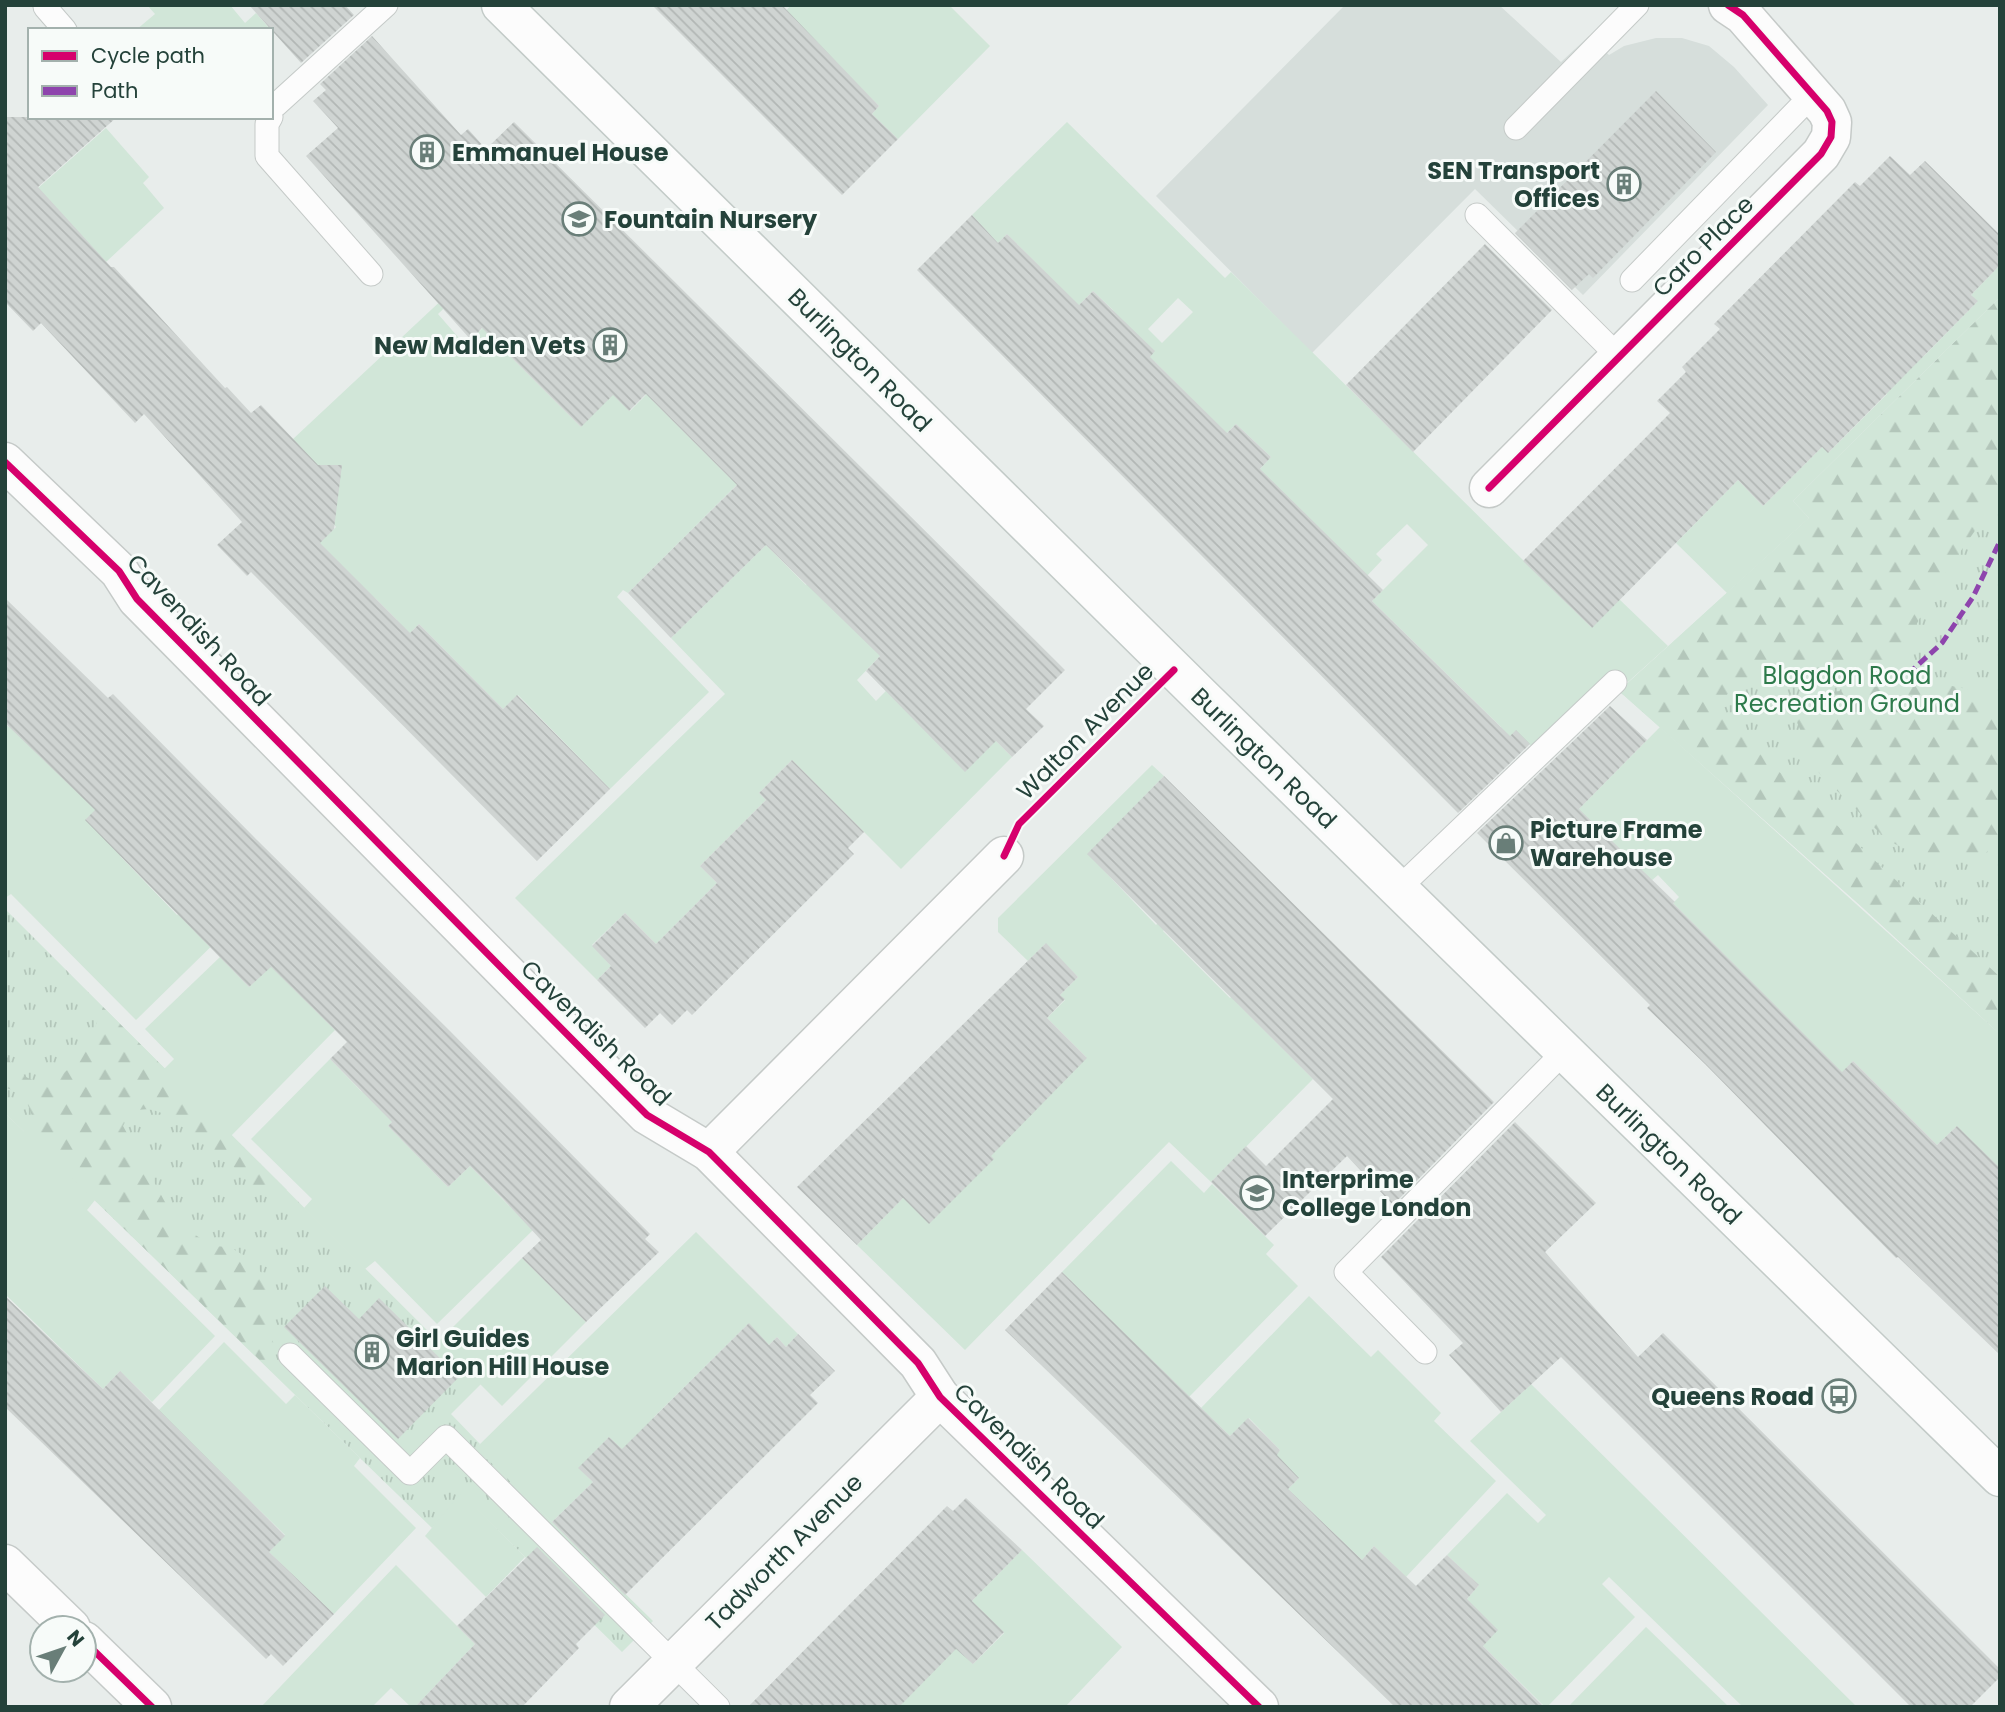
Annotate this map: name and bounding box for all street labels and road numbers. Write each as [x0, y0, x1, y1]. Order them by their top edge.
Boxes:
street label: Caro Place [1645, 188, 1761, 304]
street label: Burlington Road [781, 281, 939, 439]
street label: Cavendish Road [120, 547, 278, 713]
street label: Walton Avenue [1009, 655, 1161, 807]
street label: Burlington Road [1184, 680, 1344, 836]
street label: Cavendish Road [514, 953, 678, 1113]
street label: Burlington Road [1589, 1076, 1749, 1232]
street label: Cavendish Road [947, 1376, 1111, 1536]
street label: Tadworth Avenue [698, 1466, 870, 1638]

